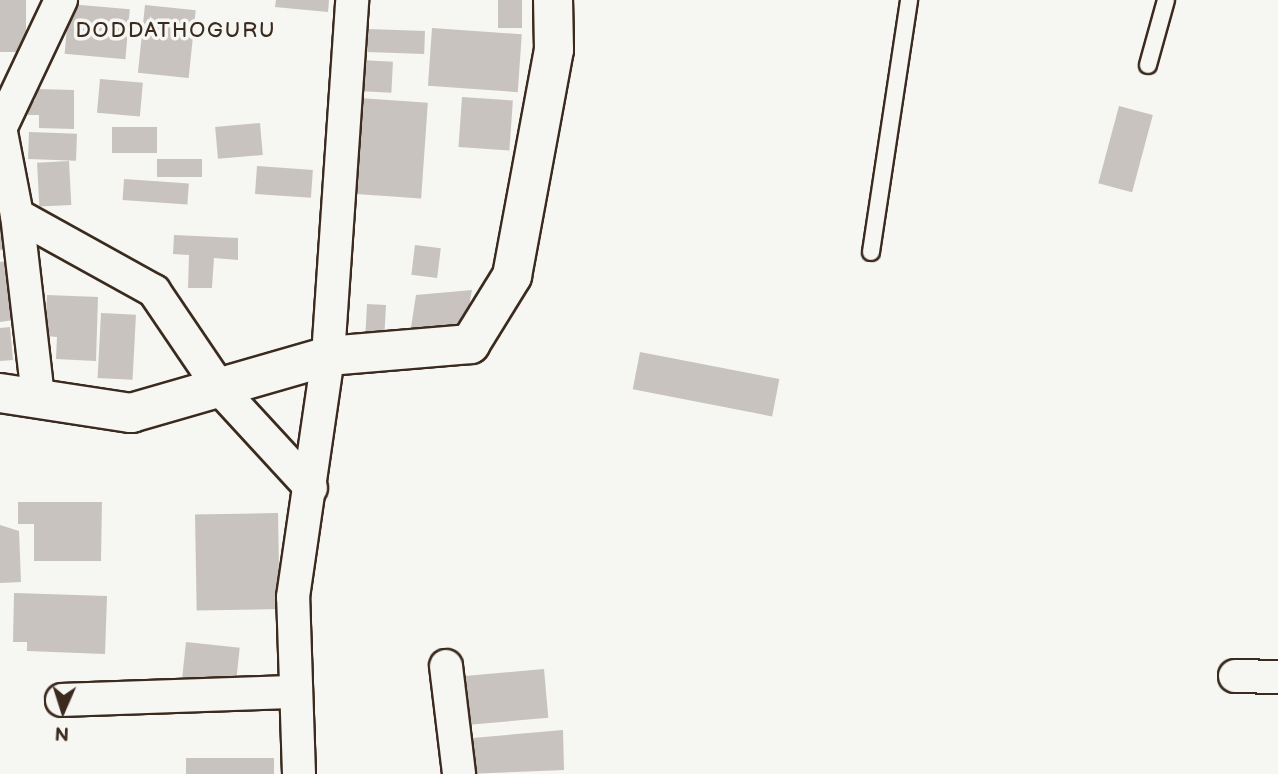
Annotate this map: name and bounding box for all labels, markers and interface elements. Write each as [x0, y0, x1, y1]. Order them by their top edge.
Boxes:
district label: DODDATHOGURU [77, 18, 275, 44]
north arrow [28, 676, 98, 746]
text: N [54, 721, 70, 744]

